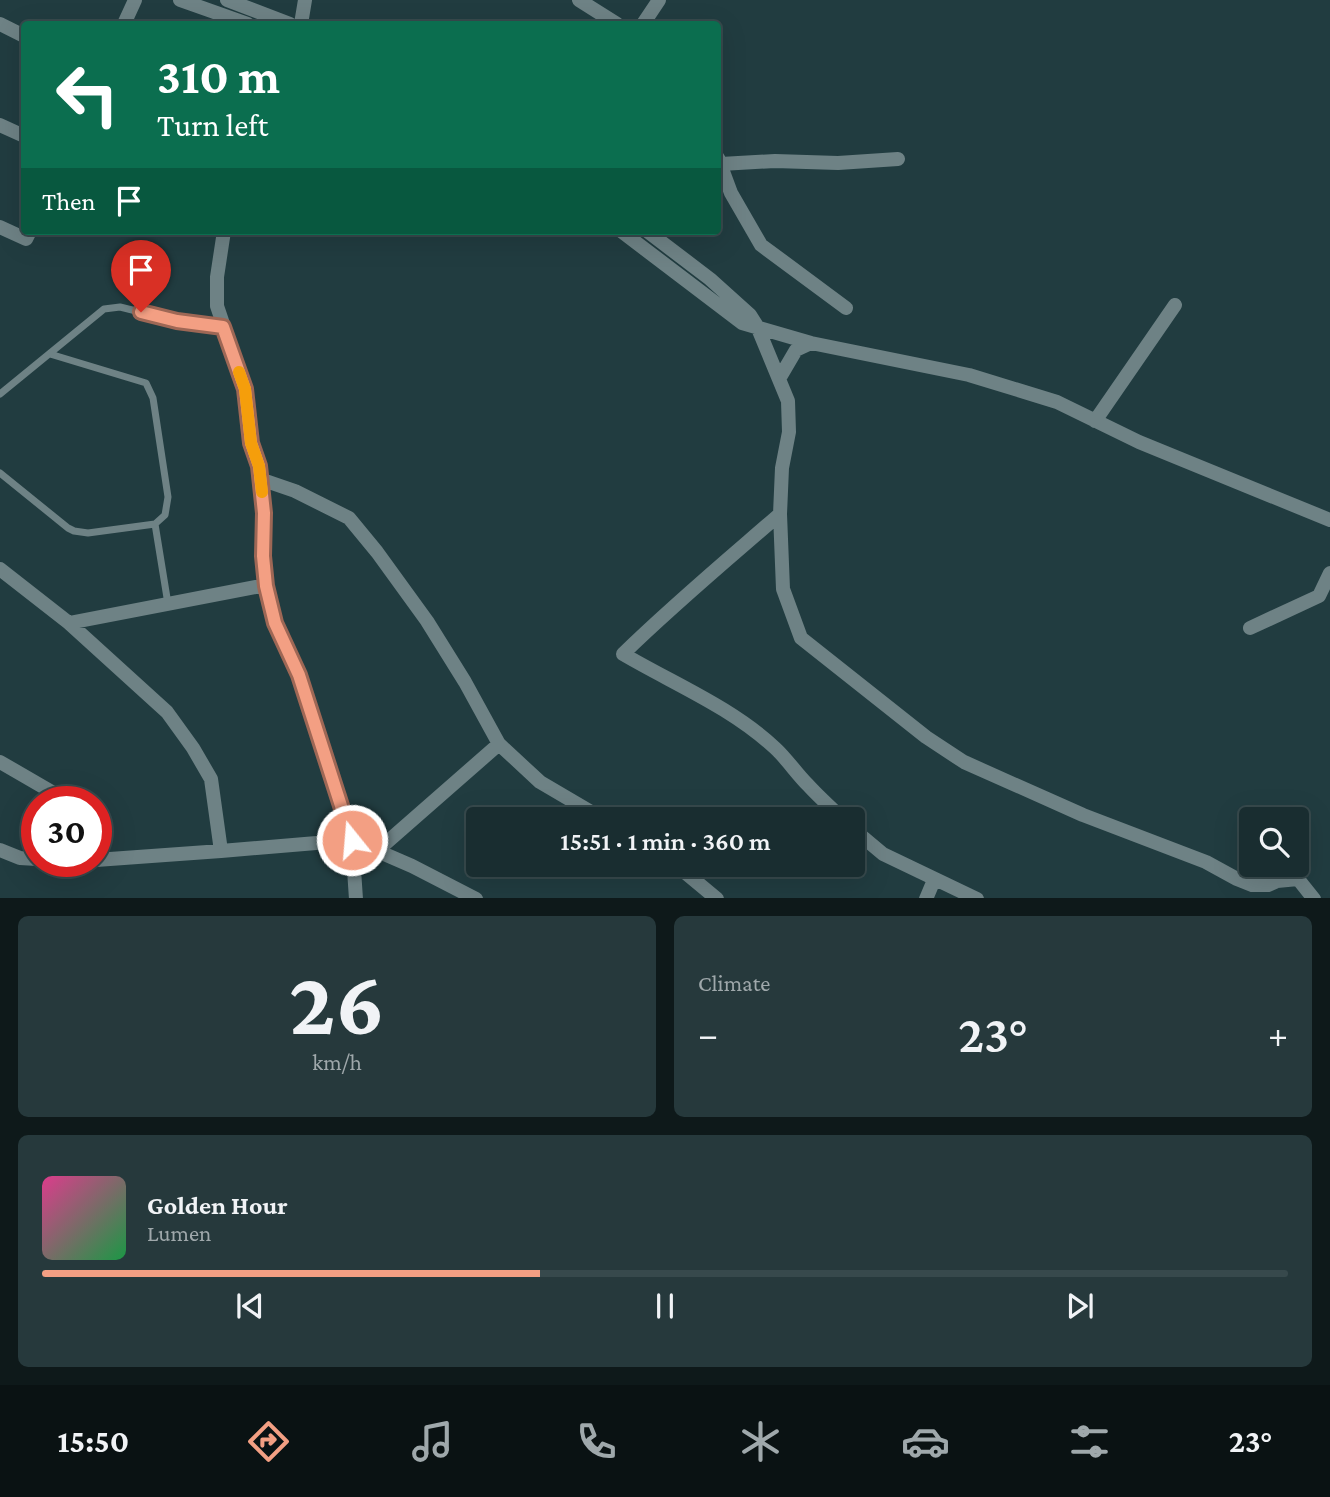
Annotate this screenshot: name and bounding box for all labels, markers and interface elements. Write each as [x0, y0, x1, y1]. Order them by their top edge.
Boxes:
icon: left [42, 49, 133, 140]
text: 310 m [157, 49, 280, 104]
text: Turn left [157, 107, 268, 143]
icon: arrive [110, 182, 148, 220]
text: Then [42, 187, 96, 216]
pin [111, 240, 171, 312]
icon: arrive [122, 251, 160, 289]
speed limit sign: 30 [21, 786, 112, 877]
position arrow [315, 803, 389, 877]
map controls [1239, 807, 1309, 877]
button: search [1239, 807, 1309, 877]
text: 15:51 · 1 min · 360 m [560, 827, 771, 856]
text: 26 [289, 952, 385, 1054]
text: Climate [698, 970, 770, 996]
text: 23° [958, 1005, 1028, 1063]
text: − [698, 1013, 718, 1055]
text: + [1268, 1013, 1288, 1055]
text: km/h [312, 1049, 362, 1075]
text: Golden Hour [147, 1191, 288, 1220]
text: Lumen [147, 1220, 211, 1246]
icon: previous [231, 1287, 269, 1325]
icon: pause [646, 1287, 684, 1325]
icon: next [1061, 1287, 1099, 1325]
icon: directions [244, 1417, 293, 1466]
icon: music [408, 1417, 457, 1466]
icon: phone [572, 1417, 621, 1466]
icon: climate [736, 1417, 785, 1466]
icon: car [901, 1417, 950, 1466]
icon: filters [1065, 1417, 1114, 1466]
text: 15:50 [58, 1423, 129, 1459]
text: 23° [1229, 1423, 1272, 1459]

